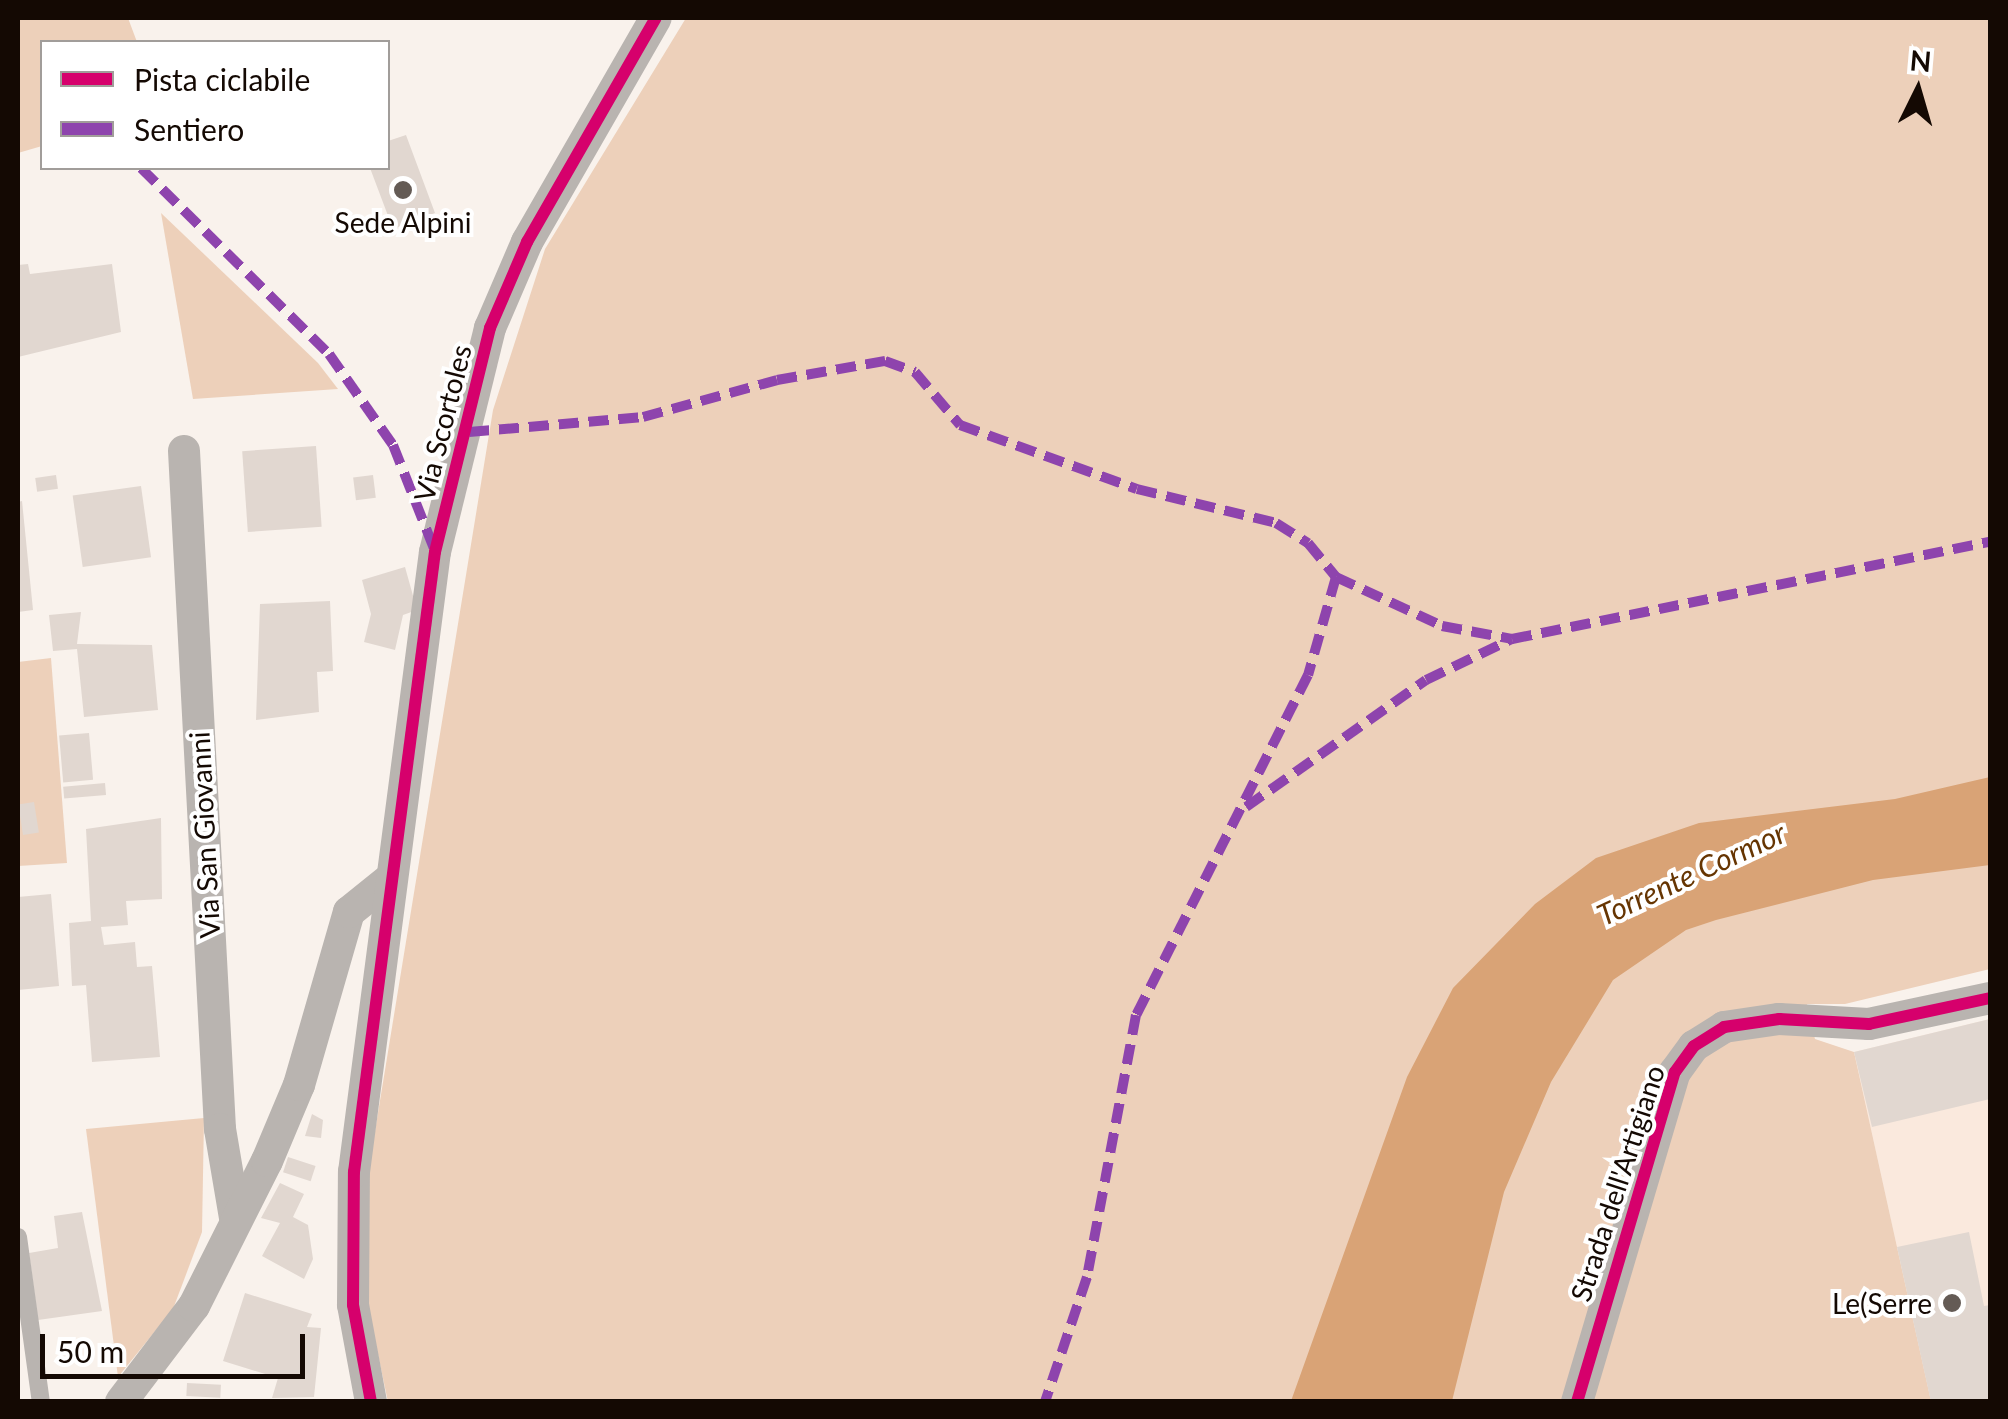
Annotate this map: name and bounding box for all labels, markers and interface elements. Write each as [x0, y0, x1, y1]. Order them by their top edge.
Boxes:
legend [40, 40, 390, 170]
north arrow [1868, 40, 1968, 140]
text: N [1908, 42, 1933, 78]
text: Pista ciclabile [134, 61, 310, 97]
text: Sentiero [134, 111, 244, 147]
marker: Sede Alpini [392, 179, 414, 201]
place label: Sede Alpini [334, 205, 472, 239]
street label: Via Scortoles [406, 341, 478, 505]
street label: Via San Giovanni [182, 731, 226, 939]
water label: Torrente Cormor [1591, 814, 1791, 932]
street label: Strada dell'Artigiano [1563, 1061, 1671, 1305]
place label: Le(Serre [1832, 1286, 1932, 1320]
marker: Le(Serre [1941, 1292, 1963, 1314]
scale bar [45, 1314, 310, 1376]
text: 50 m [57, 1333, 124, 1369]

